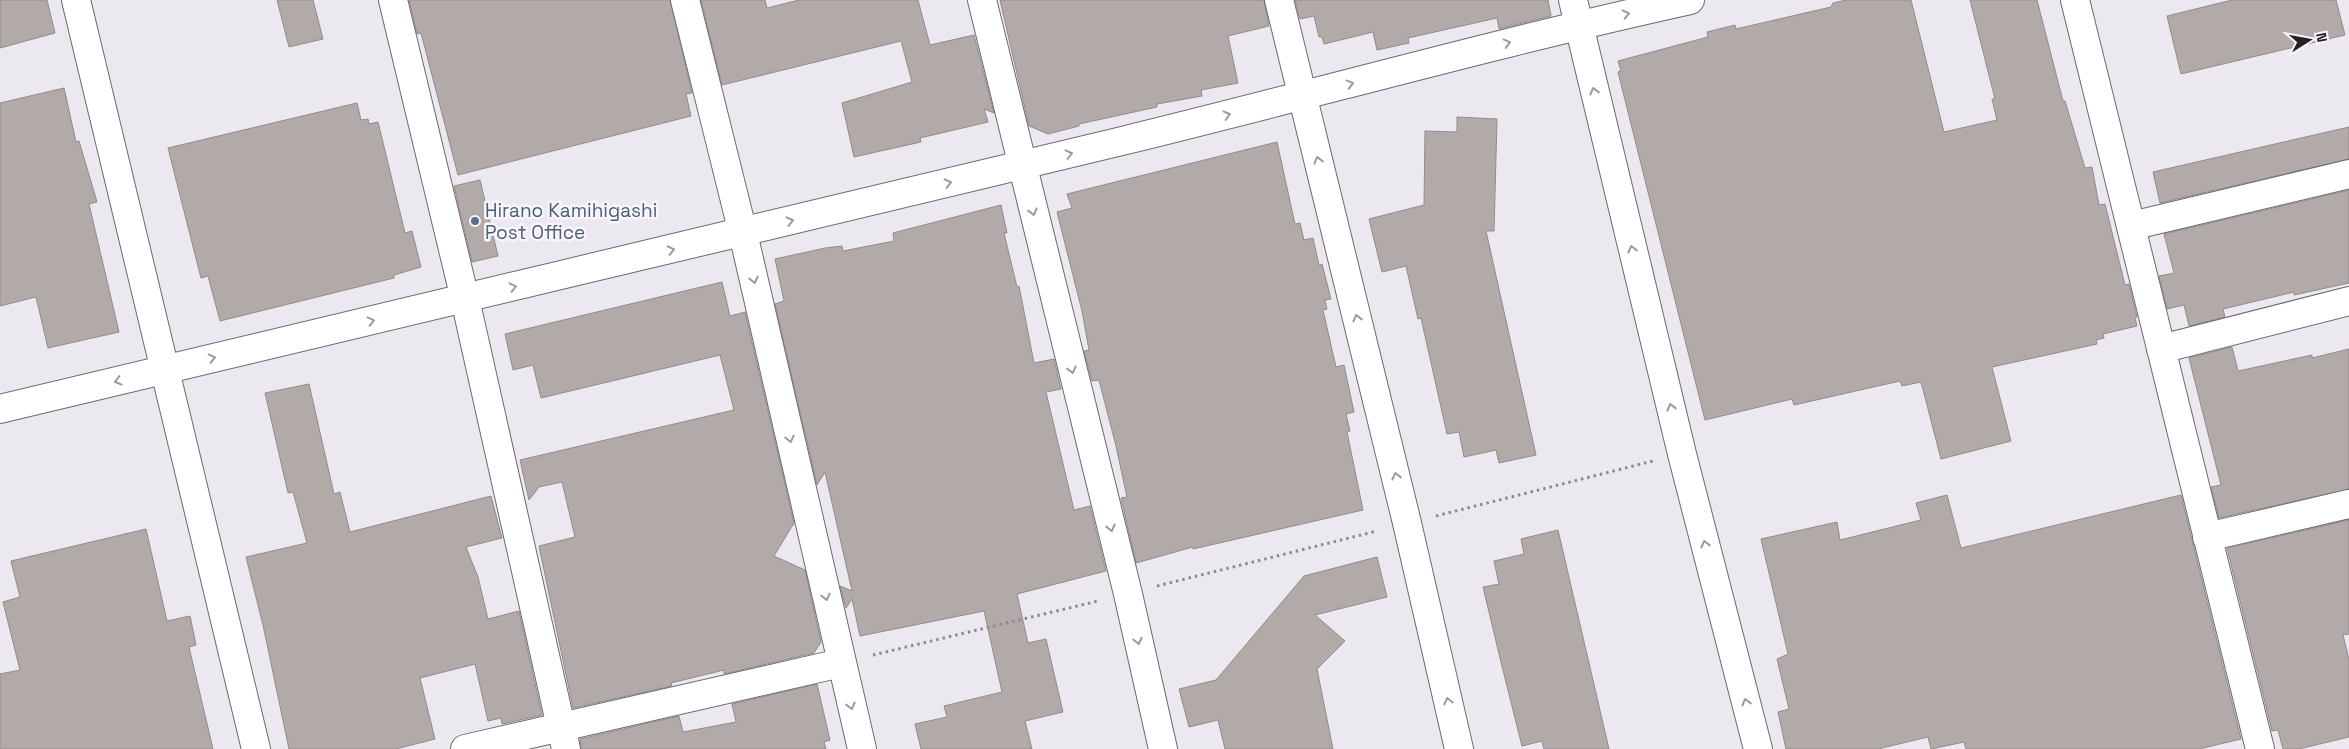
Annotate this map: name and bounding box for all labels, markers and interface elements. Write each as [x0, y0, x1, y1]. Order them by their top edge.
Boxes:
one-way arrow [1621, 9, 1630, 20]
north arrow [2284, 15, 2334, 65]
text: N [2312, 31, 2331, 44]
one-way arrow [1503, 39, 1511, 49]
one-way arrow [1345, 80, 1353, 90]
one-way arrow [1589, 86, 1600, 95]
one-way arrow [1222, 110, 1231, 121]
one-way arrow [1064, 149, 1072, 159]
one-way arrow [1313, 156, 1324, 165]
one-way arrow [944, 178, 953, 189]
place label: Hirano Kamihigashi Post Office [485, 198, 657, 245]
one-way arrow [1027, 208, 1038, 217]
marker: Hirano Kamihigashi Post Office [469, 215, 481, 227]
one-way arrow [786, 216, 795, 227]
one-way arrow [1627, 244, 1638, 253]
one-way arrow [666, 245, 675, 256]
one-way arrow [748, 276, 759, 285]
one-way arrow [508, 282, 517, 293]
one-way arrow [1352, 314, 1363, 323]
one-way arrow [366, 316, 375, 327]
one-way arrow [208, 353, 217, 364]
one-way arrow [1066, 366, 1077, 375]
one-way arrow [113, 375, 122, 386]
one-way arrow [1666, 402, 1677, 411]
one-way arrow [784, 434, 795, 443]
one-way arrow [1391, 472, 1402, 481]
one-way arrow [1105, 523, 1116, 532]
one-way arrow [1700, 540, 1711, 549]
one-way arrow [820, 593, 831, 602]
one-way arrow [1132, 637, 1143, 646]
one-way arrow [1443, 697, 1454, 706]
one-way arrow [1741, 697, 1752, 706]
one-way arrow [845, 702, 856, 711]

